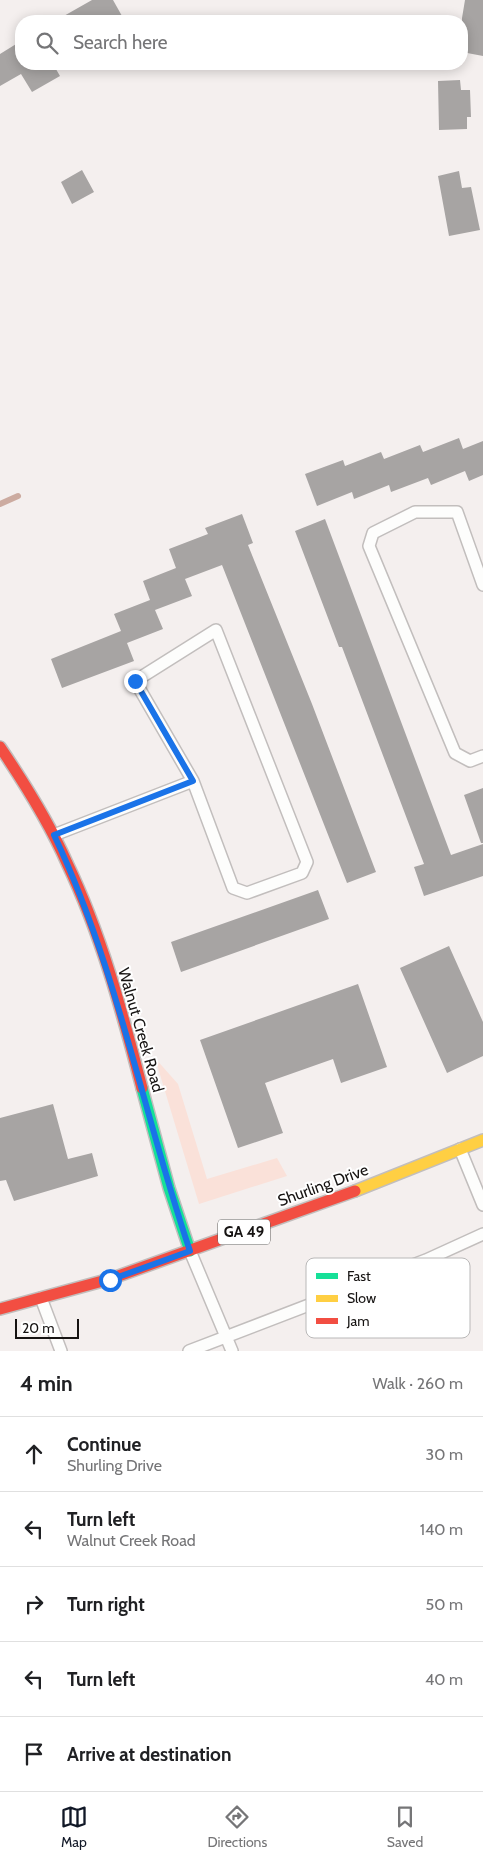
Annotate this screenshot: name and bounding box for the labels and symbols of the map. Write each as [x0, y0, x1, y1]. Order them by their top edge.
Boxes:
route end [124, 670, 147, 693]
street label: Walnut Creek Road [114, 966, 168, 1094]
street label: Shurling Drive [275, 1160, 371, 1210]
road number: GA 49 [218, 1220, 270, 1244]
legend [306, 1258, 470, 1338]
text: Fast [347, 1267, 371, 1285]
route start [99, 1269, 122, 1292]
text: Slow [347, 1289, 376, 1307]
text: Jam [346, 1312, 369, 1330]
scale bar [15, 1316, 79, 1339]

